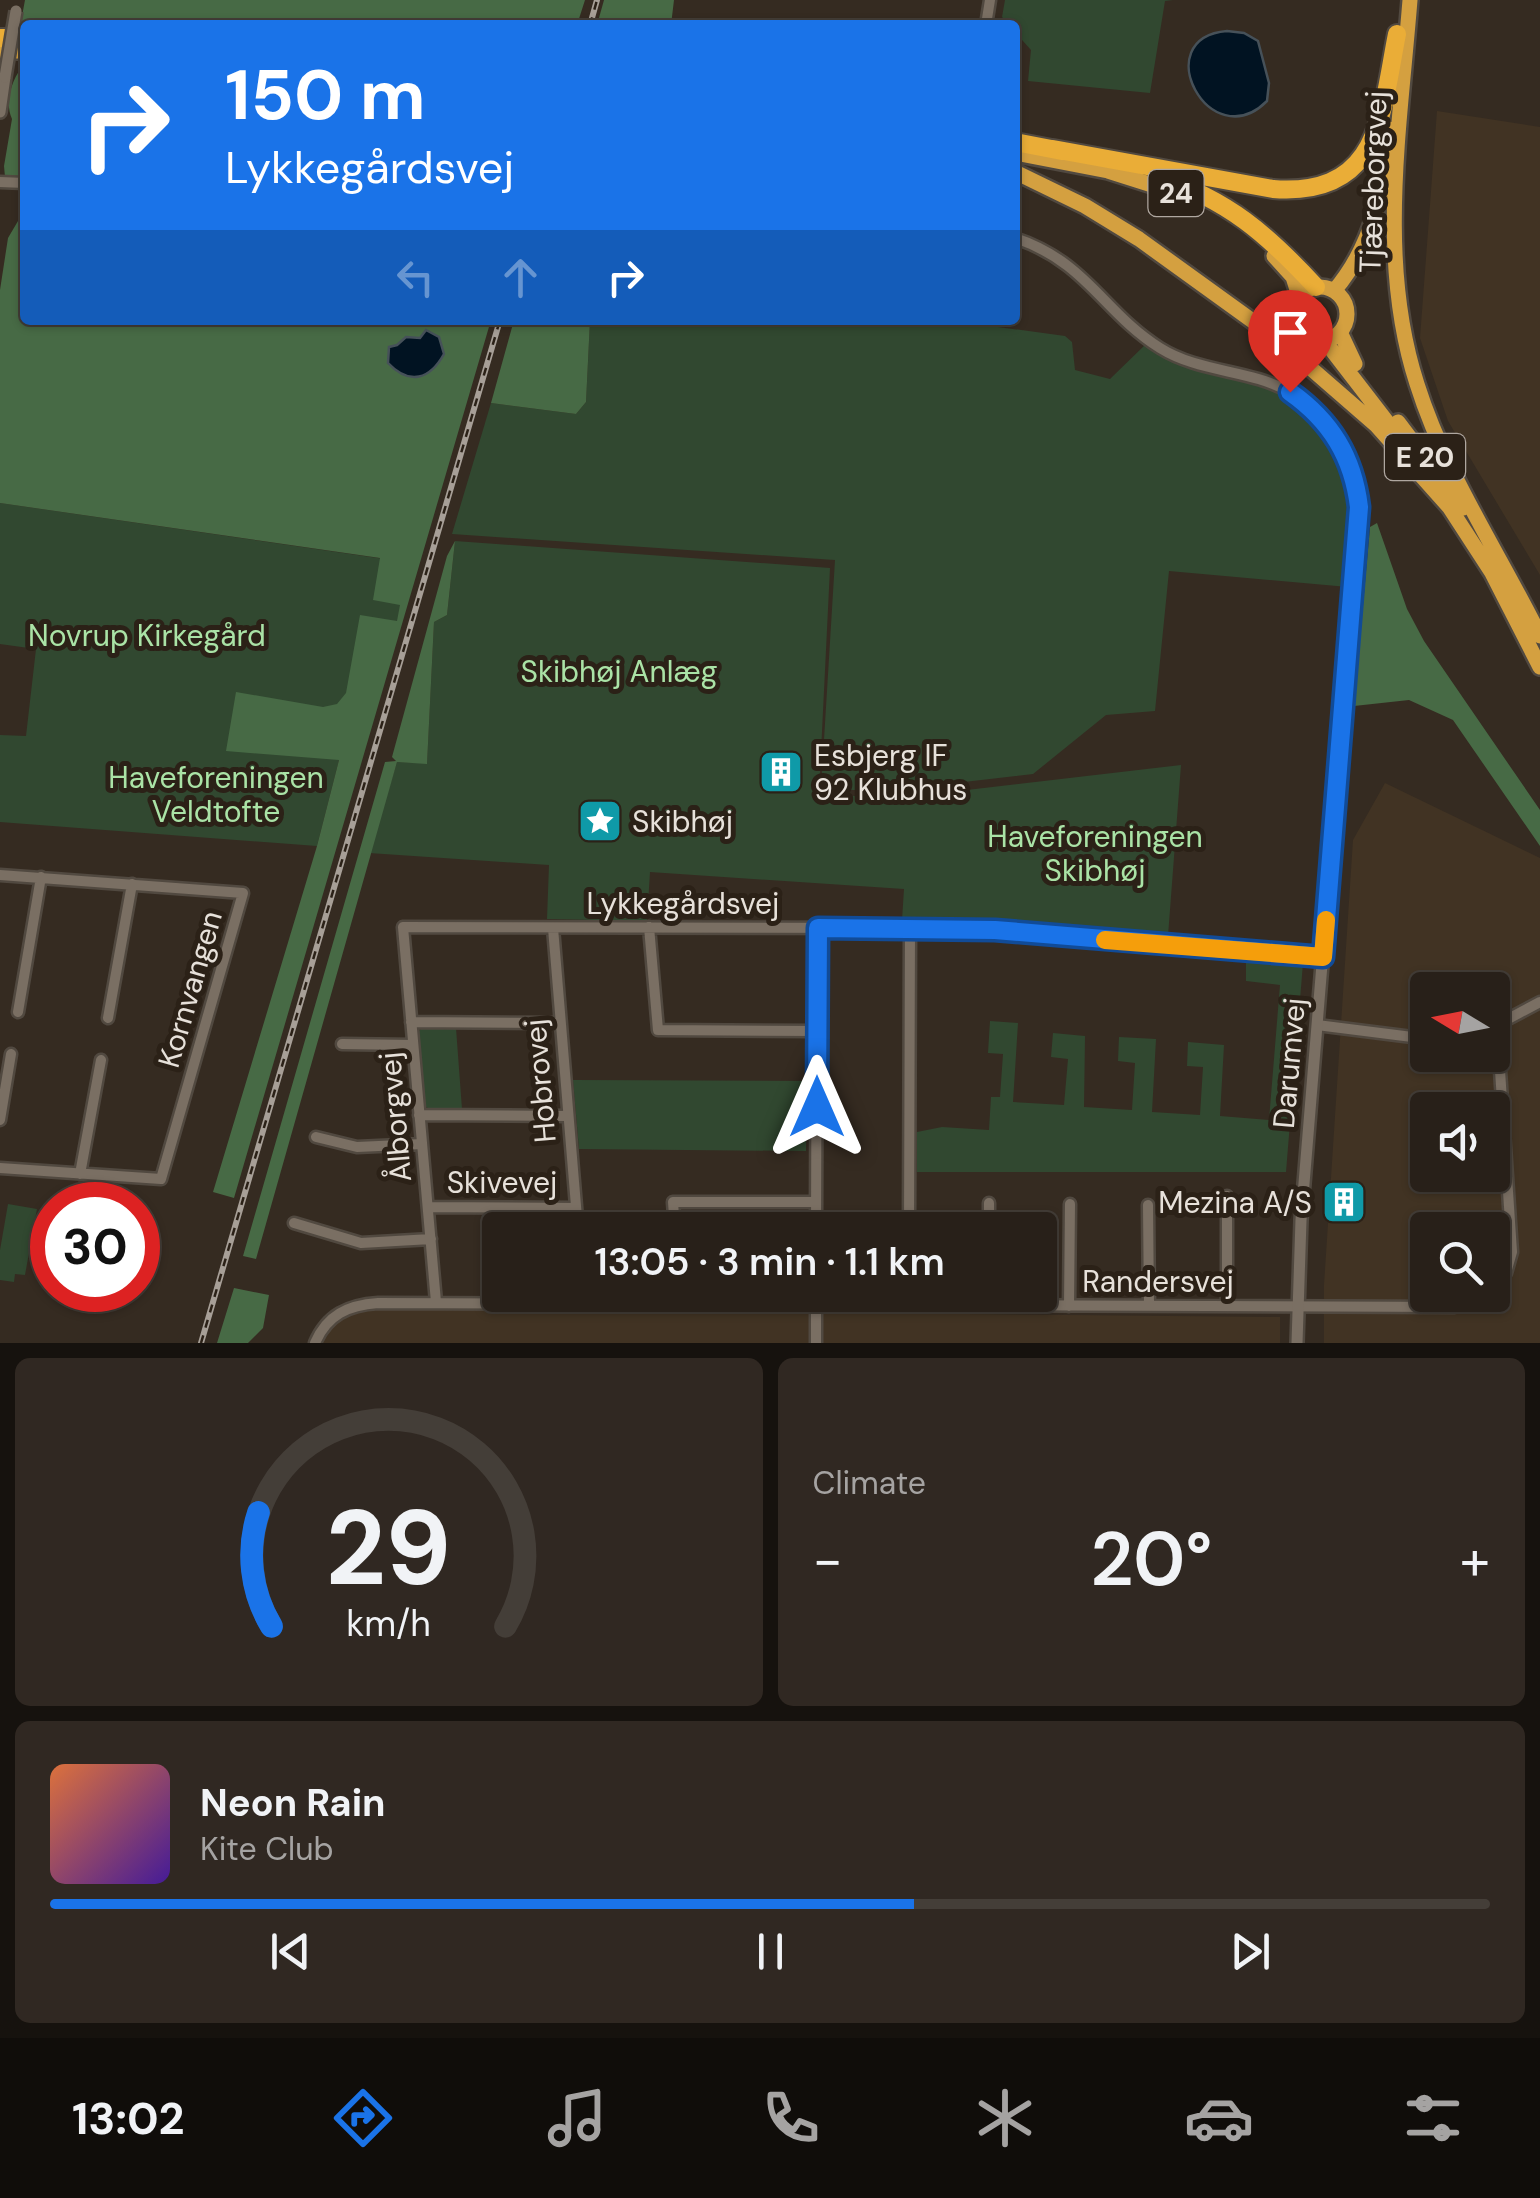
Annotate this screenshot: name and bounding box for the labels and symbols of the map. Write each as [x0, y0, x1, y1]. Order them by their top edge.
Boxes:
street label: Tjæreborgvej [1350, 90, 1396, 274]
road number: 24 [1148, 170, 1204, 216]
pin [1248, 290, 1333, 393]
road number: E 20 [1385, 434, 1465, 480]
park label: Novrup Kirkegård [28, 616, 266, 655]
park label: Skibhøj Anlæg [521, 652, 717, 691]
place label: Esbjerg IF 92 Klubhus [814, 736, 967, 809]
building icon: Esbjerg IF 92 Klubhus [758, 749, 804, 795]
park label: Haveforeningen Veldtofte [108, 758, 324, 831]
place icon: Skibhøj [577, 798, 623, 844]
place label: Skibhøj [632, 802, 733, 841]
park label: Haveforeningen Skibhøj [987, 817, 1203, 890]
street label: Lykkegårdsvej [587, 884, 779, 923]
street label: Kornvangen [149, 906, 231, 1072]
north arrow [1410, 972, 1510, 1072]
street label: Darumvej [1264, 996, 1314, 1130]
street label: Hobrovej [515, 1018, 565, 1144]
street label: Ålborgvej [369, 1050, 420, 1184]
position arrow [765, 1055, 869, 1159]
street label: Skivevej [447, 1163, 557, 1202]
building icon: Mezina A/S [1321, 1179, 1367, 1225]
speed limit sign: 30 [30, 1182, 160, 1312]
place label: Mezina A/S [1158, 1183, 1312, 1222]
street label: Randersvej [1082, 1262, 1234, 1301]

